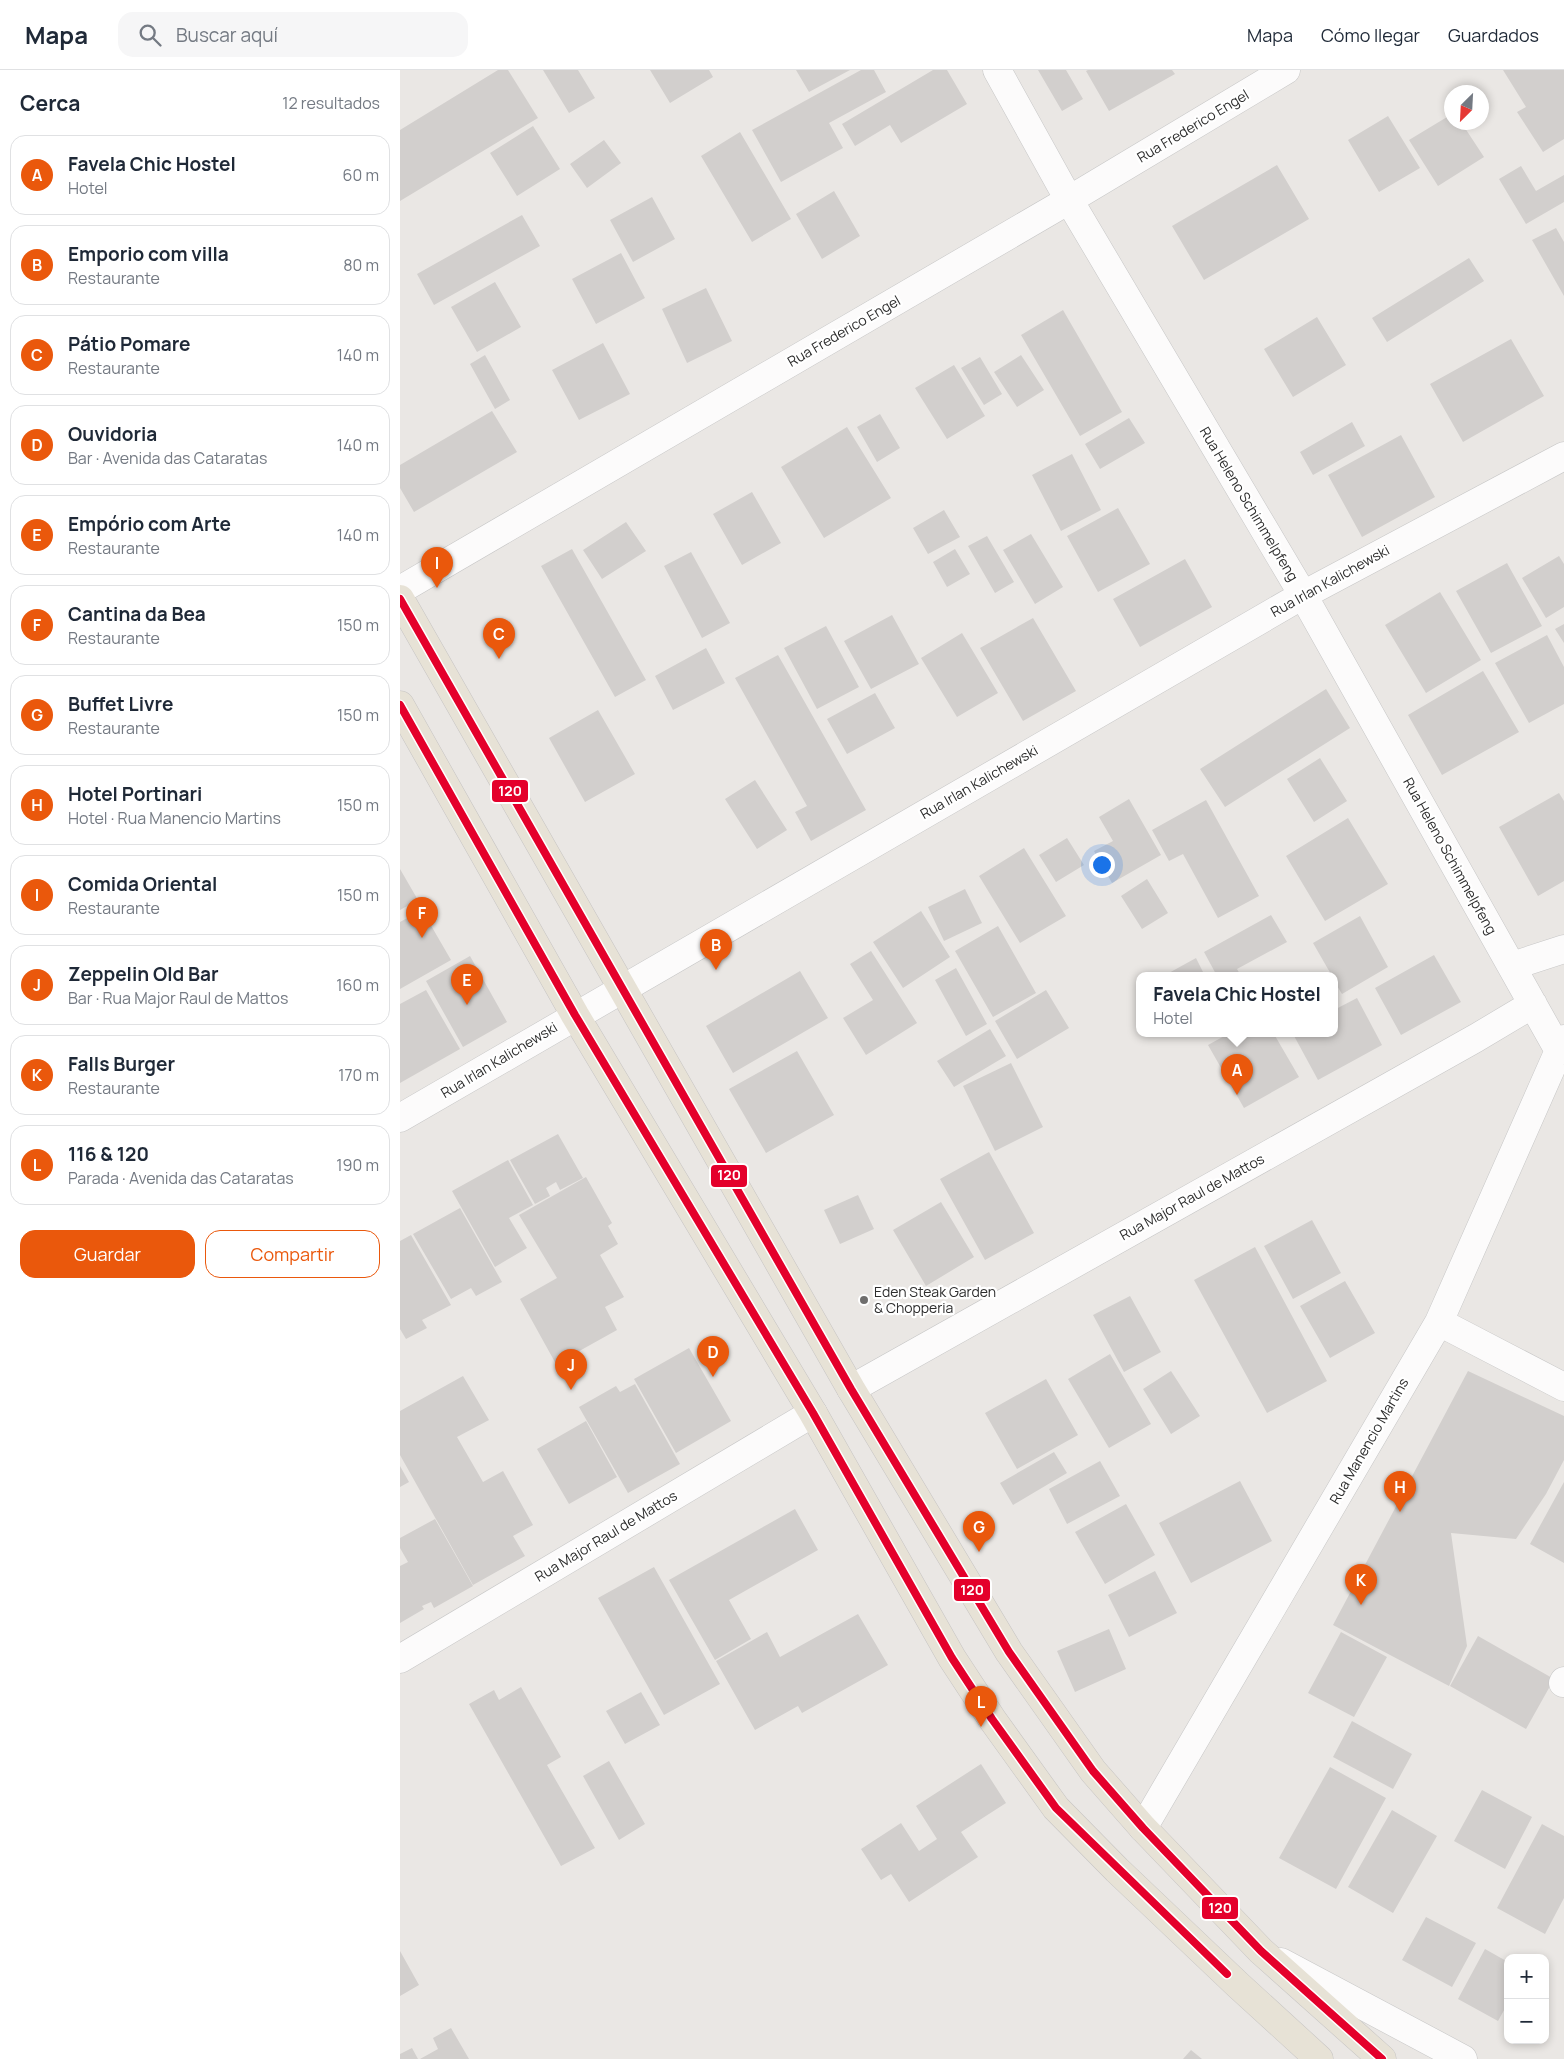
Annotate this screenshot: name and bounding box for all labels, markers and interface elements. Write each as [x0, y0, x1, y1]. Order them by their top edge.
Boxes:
search box [118, 12, 468, 57]
text: Mapa [25, 18, 88, 51]
icon: search [136, 21, 164, 49]
text: Buscar aquí [176, 22, 278, 48]
text: Mapa [1247, 23, 1293, 47]
text: Cómo llegar [1321, 23, 1420, 47]
text: Guardados [1448, 23, 1539, 47]
street label: Rua Frederico Engel [1133, 85, 1252, 166]
north arrow [1444, 85, 1489, 130]
text: Cerca [20, 89, 80, 117]
text: 12 resultados [282, 92, 380, 114]
text: Favela Chic Hostel [68, 151, 236, 177]
text: A [32, 164, 42, 186]
text: 60 m [343, 164, 379, 186]
text: Hotel [68, 177, 108, 199]
text: Emporio com villa [68, 241, 229, 267]
text: B [32, 254, 42, 276]
text: 80 m [343, 254, 379, 276]
text: Restaurante [68, 267, 160, 289]
street label: Rua Frederico Engel [784, 291, 904, 371]
text: Pátio Pomare [68, 331, 191, 357]
text: C [31, 344, 43, 366]
text: 140 m [337, 344, 379, 366]
text: Restaurante [68, 357, 160, 379]
text: Ouvidoria [68, 421, 157, 447]
street label: Rua Heleno Schimmelpfeng [1196, 423, 1303, 584]
text: D [31, 434, 43, 456]
text: 140 m [337, 434, 379, 456]
text: Bar · Avenida das Cataratas [68, 447, 267, 469]
text: Empório com Arte [68, 511, 231, 537]
text: E [32, 524, 42, 546]
text: 140 m [337, 524, 379, 546]
text: Restaurante [68, 537, 160, 559]
street label: Rua Irlan Kalichewski [1267, 540, 1392, 621]
pin: I [421, 547, 453, 588]
text: Cantina da Bea [68, 601, 206, 627]
text: F [33, 614, 41, 636]
text: 150 m [337, 614, 379, 636]
pin: C [483, 618, 515, 659]
text: Restaurante [68, 627, 160, 649]
text: Buffet Livre [68, 691, 173, 717]
text: G [31, 704, 43, 726]
text: 150 m [337, 704, 379, 726]
text: Restaurante [68, 717, 160, 739]
street label: Rua Irlan Kalichewski [916, 740, 1041, 823]
street label: Rua Heleno Schimmelpfeng [1399, 774, 1502, 938]
line badge: 120 [491, 779, 529, 803]
text: Hotel Portinari [68, 781, 202, 807]
text: 120 [498, 781, 522, 800]
text: H [31, 794, 43, 816]
text: 150 m [337, 794, 379, 816]
text: Hotel · Rua Manencio Martins [68, 807, 281, 829]
your location [1089, 852, 1115, 878]
text: Comida Oriental [68, 871, 217, 897]
text: I [35, 884, 39, 906]
text: 150 m [337, 884, 379, 906]
text: Restaurante [68, 897, 160, 919]
pin: F [406, 897, 438, 938]
pin: B [700, 929, 732, 970]
text: Zeppelin Old Bar [68, 961, 219, 987]
pin: E [451, 964, 483, 1005]
popup [1136, 972, 1338, 1037]
text: J [33, 974, 41, 996]
text: 160 m [336, 974, 379, 996]
text: Favela Chic Hostel [1153, 981, 1321, 1007]
text: Bar · Rua Major Raul de Mattos [68, 987, 288, 1009]
text: Hotel [1153, 1007, 1193, 1029]
street label: Rua Irlan Kalichewski [437, 1017, 561, 1102]
text: Falls Burger [68, 1051, 175, 1077]
pin: A [1221, 1054, 1253, 1095]
text: K [32, 1064, 42, 1086]
text: 170 m [338, 1064, 379, 1086]
text: Restaurante [68, 1077, 160, 1099]
text: 116 & 120 [68, 1141, 149, 1167]
street label: Rua Major Raul de Mattos [1116, 1149, 1267, 1244]
text: L [33, 1154, 41, 1176]
text: 190 m [336, 1154, 379, 1176]
line badge: 120 [710, 1164, 748, 1188]
text: 120 [717, 1165, 741, 1184]
text: Parada · Avenida das Cataratas [68, 1167, 294, 1189]
button: Guardar [20, 1230, 195, 1278]
button: Compartir [205, 1230, 380, 1278]
place label: Eden Steak Garden & Chopperia [874, 1282, 996, 1317]
marker: Eden Steak Garden & Chopperia [858, 1294, 870, 1306]
pin: D [697, 1336, 729, 1377]
pin: J [555, 1349, 587, 1390]
street label: Rua Manencio Martins [1325, 1374, 1412, 1507]
pin: H [1384, 1471, 1416, 1512]
street label: Rua Major Raul de Mattos [531, 1486, 680, 1586]
pin: G [963, 1511, 995, 1552]
pin: K [1345, 1564, 1377, 1605]
line badge: 120 [953, 1578, 991, 1602]
text: 120 [960, 1580, 984, 1599]
pin: L [965, 1686, 997, 1727]
line badge: 120 [1201, 1896, 1239, 1920]
text: 120 [1208, 1898, 1232, 1917]
map controls [1504, 1954, 1549, 2044]
button: + [1504, 1954, 1549, 1999]
button: − [1504, 1999, 1549, 2044]

